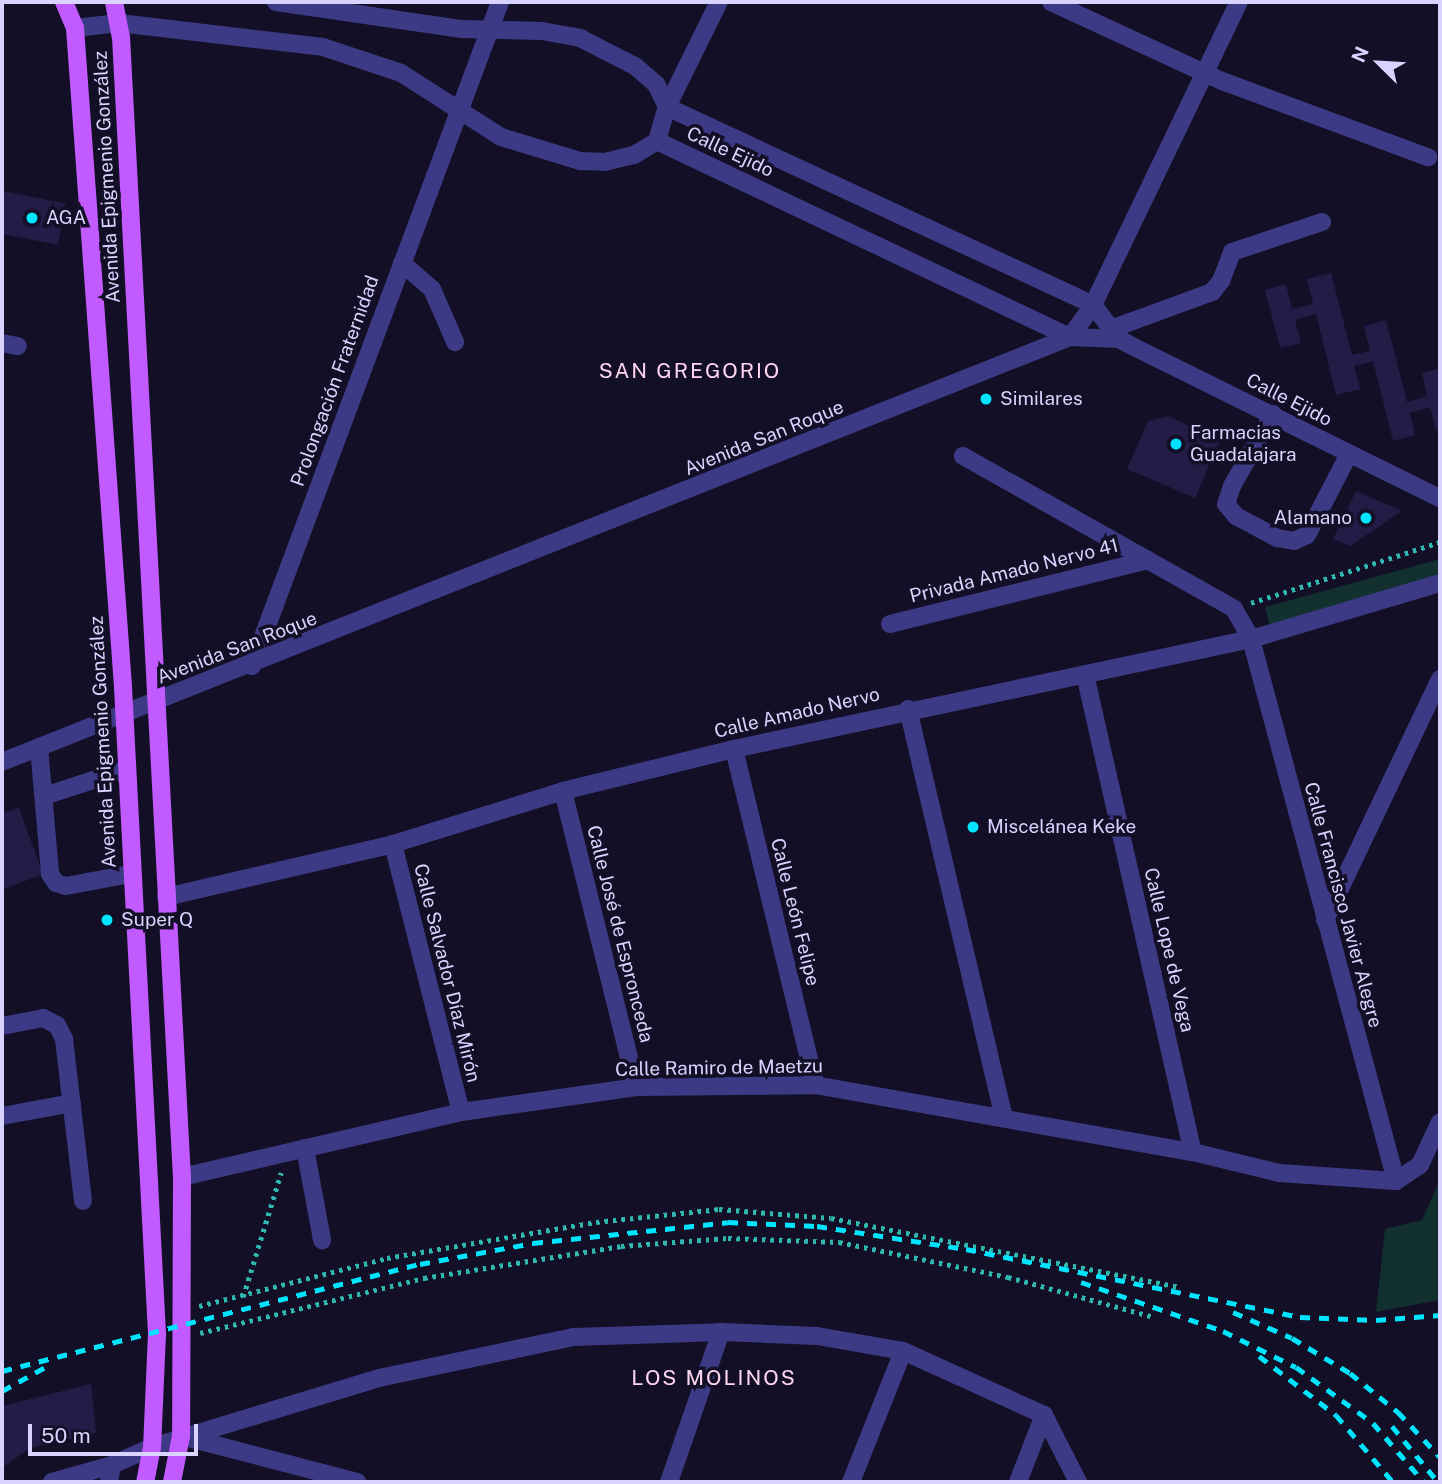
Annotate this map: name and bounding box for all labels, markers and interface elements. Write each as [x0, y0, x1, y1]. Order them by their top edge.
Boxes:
north arrow [1344, 28, 1414, 98]
text: N [1347, 43, 1373, 66]
street label: Avenida Epigmenio González [89, 50, 125, 304]
street label: Calle Ejido [683, 122, 777, 182]
place label: AGA [46, 207, 86, 229]
marker: AGA [24, 210, 40, 226]
street label: Prolongación Fraternidad [286, 272, 384, 490]
district label: SAN GREGORIO [600, 358, 780, 384]
street label: Calle Ejido [1242, 369, 1336, 431]
place label: Similares [1000, 388, 1083, 410]
marker: Similares [978, 391, 994, 407]
street label: Avenida San Roque [681, 396, 847, 480]
place label: Farmacias Guadalajara [1190, 422, 1297, 466]
marker: Farmacias Guadalajara [1168, 436, 1184, 452]
place label: Alamano [1274, 507, 1352, 529]
marker: Alamano [1358, 510, 1374, 526]
street label: Privada Amado Nervo 41 [907, 534, 1121, 608]
street label: Avenida San Roque [154, 607, 320, 689]
street label: Avenida Epigmenio González [85, 615, 121, 869]
street label: Calle Amado Nervo [712, 683, 882, 743]
street label: Calle Francisco Javier Alegre [1299, 780, 1387, 1030]
place label: Miscelánea Keke [987, 816, 1136, 838]
marker: Miscelánea Keke [965, 819, 981, 835]
street label: Calle José de Espronceda [582, 823, 658, 1045]
street label: Calle León Felipe [766, 836, 824, 988]
street label: Calle Salvador Díaz Mirón [409, 861, 485, 1085]
street label: Calle Lope de Vega [1139, 865, 1199, 1035]
place label: Super Q [121, 909, 193, 931]
marker: Super Q [99, 912, 115, 928]
street label: Calle Ramiro de Maetzu [615, 1055, 823, 1081]
district label: LOS MOLINOS [633, 1365, 795, 1391]
scale bar [32, 1410, 201, 1454]
text: 50 m [41, 1423, 91, 1448]

